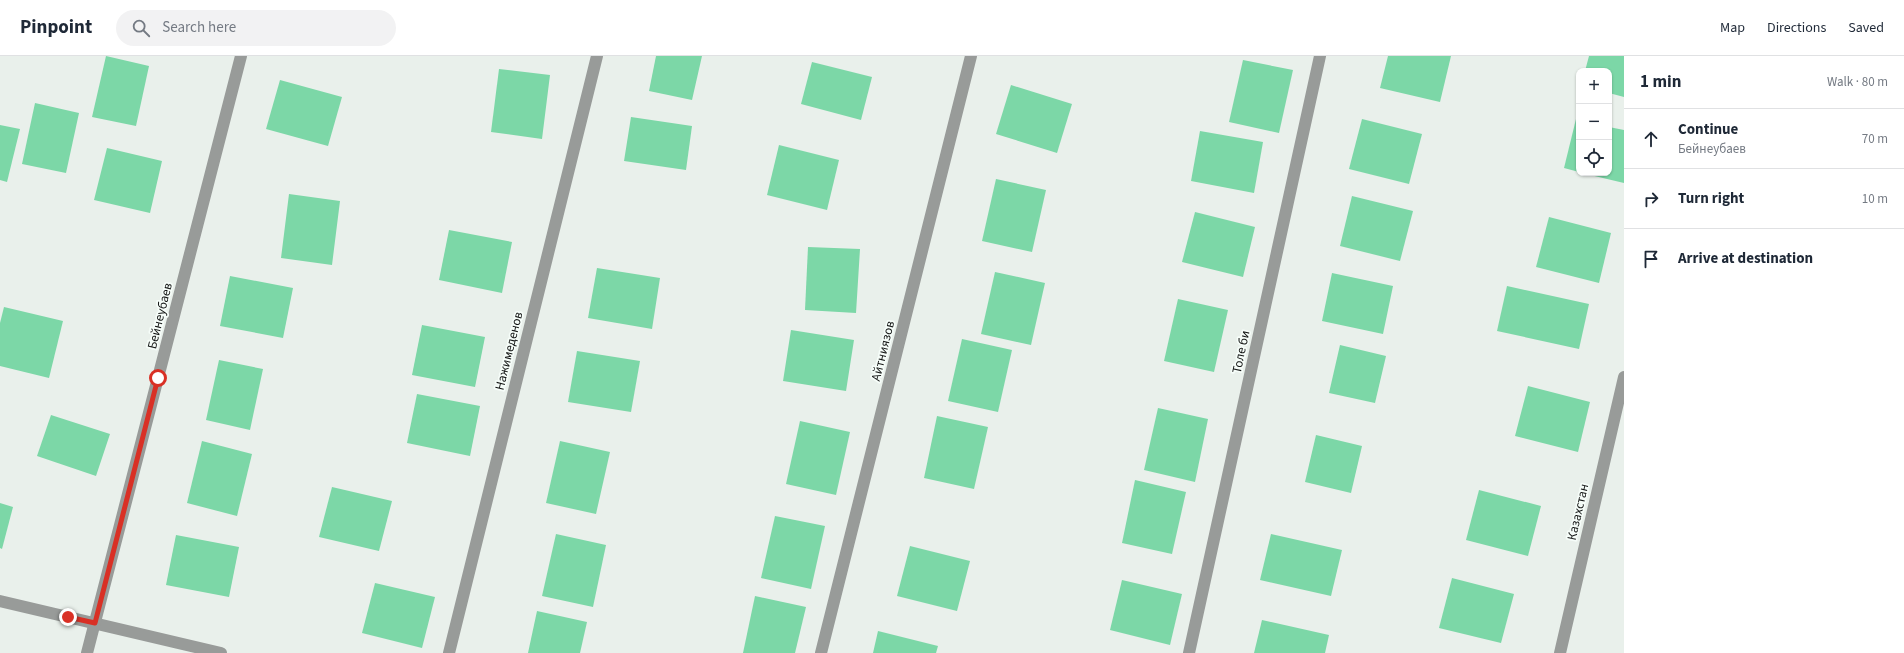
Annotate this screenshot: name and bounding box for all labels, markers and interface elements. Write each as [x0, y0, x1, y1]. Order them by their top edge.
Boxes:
search box [116, 10, 396, 46]
text: Pinpoint [20, 14, 92, 41]
icon: search [130, 17, 152, 39]
text: Search here [162, 17, 236, 38]
text: Map [1720, 18, 1745, 38]
text: Directions [1767, 18, 1826, 38]
text: Saved [1848, 18, 1884, 38]
map controls [1576, 68, 1612, 176]
button: + [1576, 68, 1612, 104]
text: 1 min [1640, 70, 1681, 94]
text: Walk · 80 m [1827, 73, 1888, 91]
button: − [1576, 104, 1612, 140]
text: Continue [1678, 119, 1738, 140]
icon: ahead [1640, 128, 1662, 150]
text: 70 m [1862, 130, 1888, 148]
button: locate [1576, 140, 1612, 176]
text: Бейнеубаев [1678, 140, 1746, 158]
icon: right [1640, 188, 1662, 210]
text: Turn right [1678, 188, 1744, 209]
text: 10 m [1862, 190, 1888, 208]
icon: arrive [1640, 248, 1662, 270]
text: Arrive at destination [1678, 248, 1813, 269]
street label: Бейнеубаев [143, 281, 177, 351]
street label: Нажимеденов [491, 309, 528, 392]
street label: Айтниязов [867, 319, 899, 383]
street label: Толе би [1228, 329, 1254, 375]
route start [149, 369, 167, 387]
street label: Казахстан [1563, 482, 1593, 542]
route end [59, 608, 77, 626]

